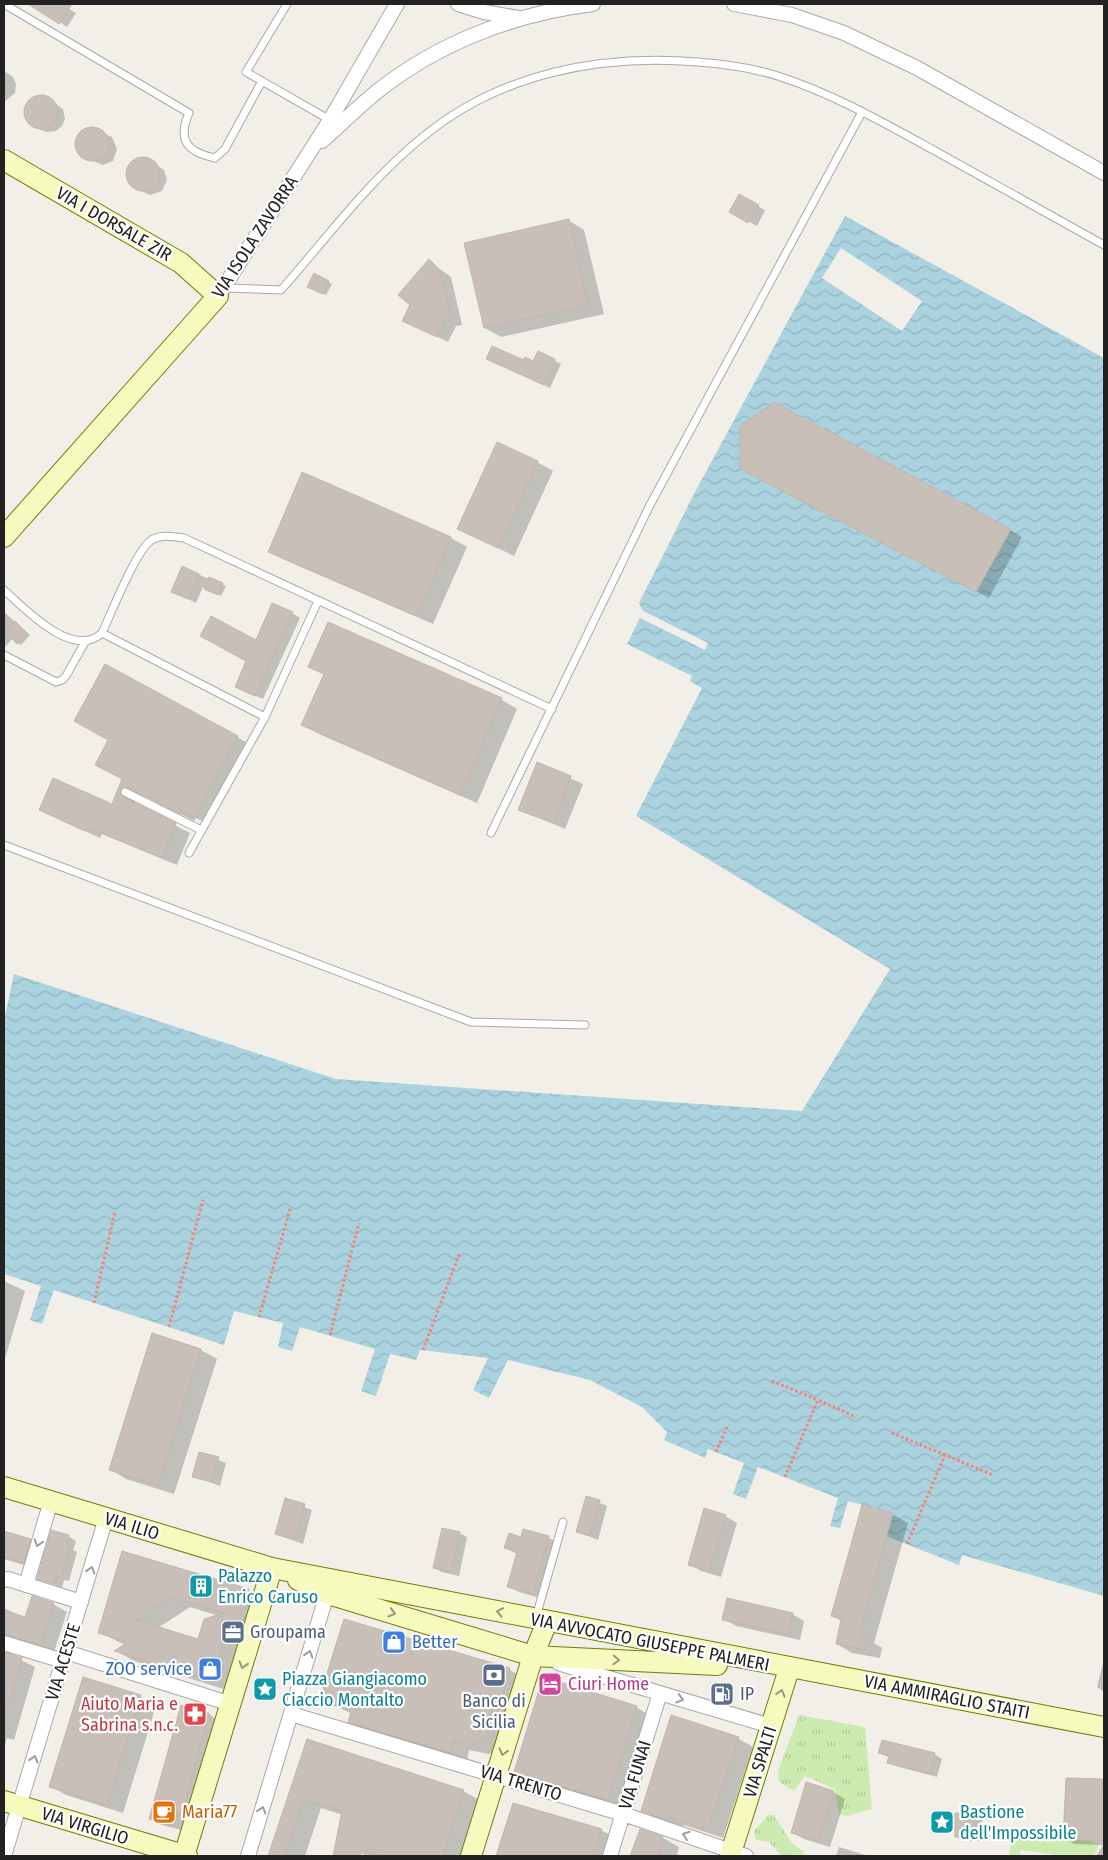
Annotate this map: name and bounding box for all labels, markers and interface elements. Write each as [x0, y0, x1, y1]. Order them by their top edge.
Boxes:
street label: VIA ISOLA ZAVORRA [207, 171, 303, 302]
street label: VIA I DORSALE ZIR [52, 182, 176, 266]
street label: VIA ILIO [102, 1507, 162, 1545]
one-way arrow [34, 1538, 44, 1547]
place label: Palazzo Enrico Caruso [218, 1565, 318, 1608]
one-way arrow [85, 1566, 95, 1575]
building icon: Palazzo Enrico Caruso [188, 1573, 214, 1599]
one-way arrow [388, 1608, 396, 1618]
one-way arrow [495, 1608, 504, 1618]
street label: VIA AVVOCATO GIUSEPPE PALMERI [529, 1608, 771, 1676]
office icon: Groupama [220, 1619, 246, 1645]
street label: VIA ACESTE [41, 1621, 85, 1703]
place label: Groupama [250, 1621, 326, 1643]
shop icon: Better [381, 1629, 407, 1655]
place label: Better [412, 1631, 458, 1653]
one-way arrow [304, 1651, 314, 1659]
one-way arrow [613, 1655, 621, 1665]
shop icon: ZOO service [197, 1656, 223, 1682]
place label: ZOO service [105, 1658, 192, 1680]
one-way arrow [238, 1660, 248, 1668]
bank icon: Banco di Sicilia [481, 1662, 507, 1688]
place label: Piazza Giangiacomo Ciaccio Montalto [282, 1668, 427, 1711]
street label: VIA AMMIRAGLIO STAITI [862, 1670, 1032, 1724]
hotel icon: Ciuri Home [537, 1671, 563, 1697]
place label: Ciuri Home [568, 1673, 649, 1695]
place icon: Piazza Giangiacomo Ciaccio Montalto [252, 1676, 278, 1702]
fuel station icon: IP [709, 1681, 735, 1707]
place label: IP [740, 1683, 754, 1705]
one-way arrow [776, 1689, 786, 1697]
place label: Banco di Sicilia [462, 1690, 526, 1733]
place label: Aiuto Maria e Sabrina s.n.c. [81, 1693, 178, 1736]
one-way arrow [676, 1694, 684, 1704]
pharmacy icon: Aiuto Maria e Sabrina s.n.c. [182, 1701, 208, 1727]
street label: VIA SPALTI [739, 1723, 781, 1801]
street label: VIA FUNAI [614, 1738, 656, 1812]
one-way arrow [498, 1748, 508, 1756]
one-way arrow [28, 1755, 38, 1764]
street label: VIA TRENTO [478, 1760, 564, 1806]
cafe icon: Maria77 [151, 1799, 177, 1825]
place label: Maria77 [182, 1801, 237, 1823]
place label: Bastione dell'Impossibile [960, 1801, 1077, 1844]
street label: VIA VIRGILIO [39, 1802, 131, 1850]
one-way arrow [257, 1806, 267, 1814]
place icon: Bastione dell'Impossibile [929, 1809, 955, 1835]
one-way arrow [682, 1831, 691, 1841]

